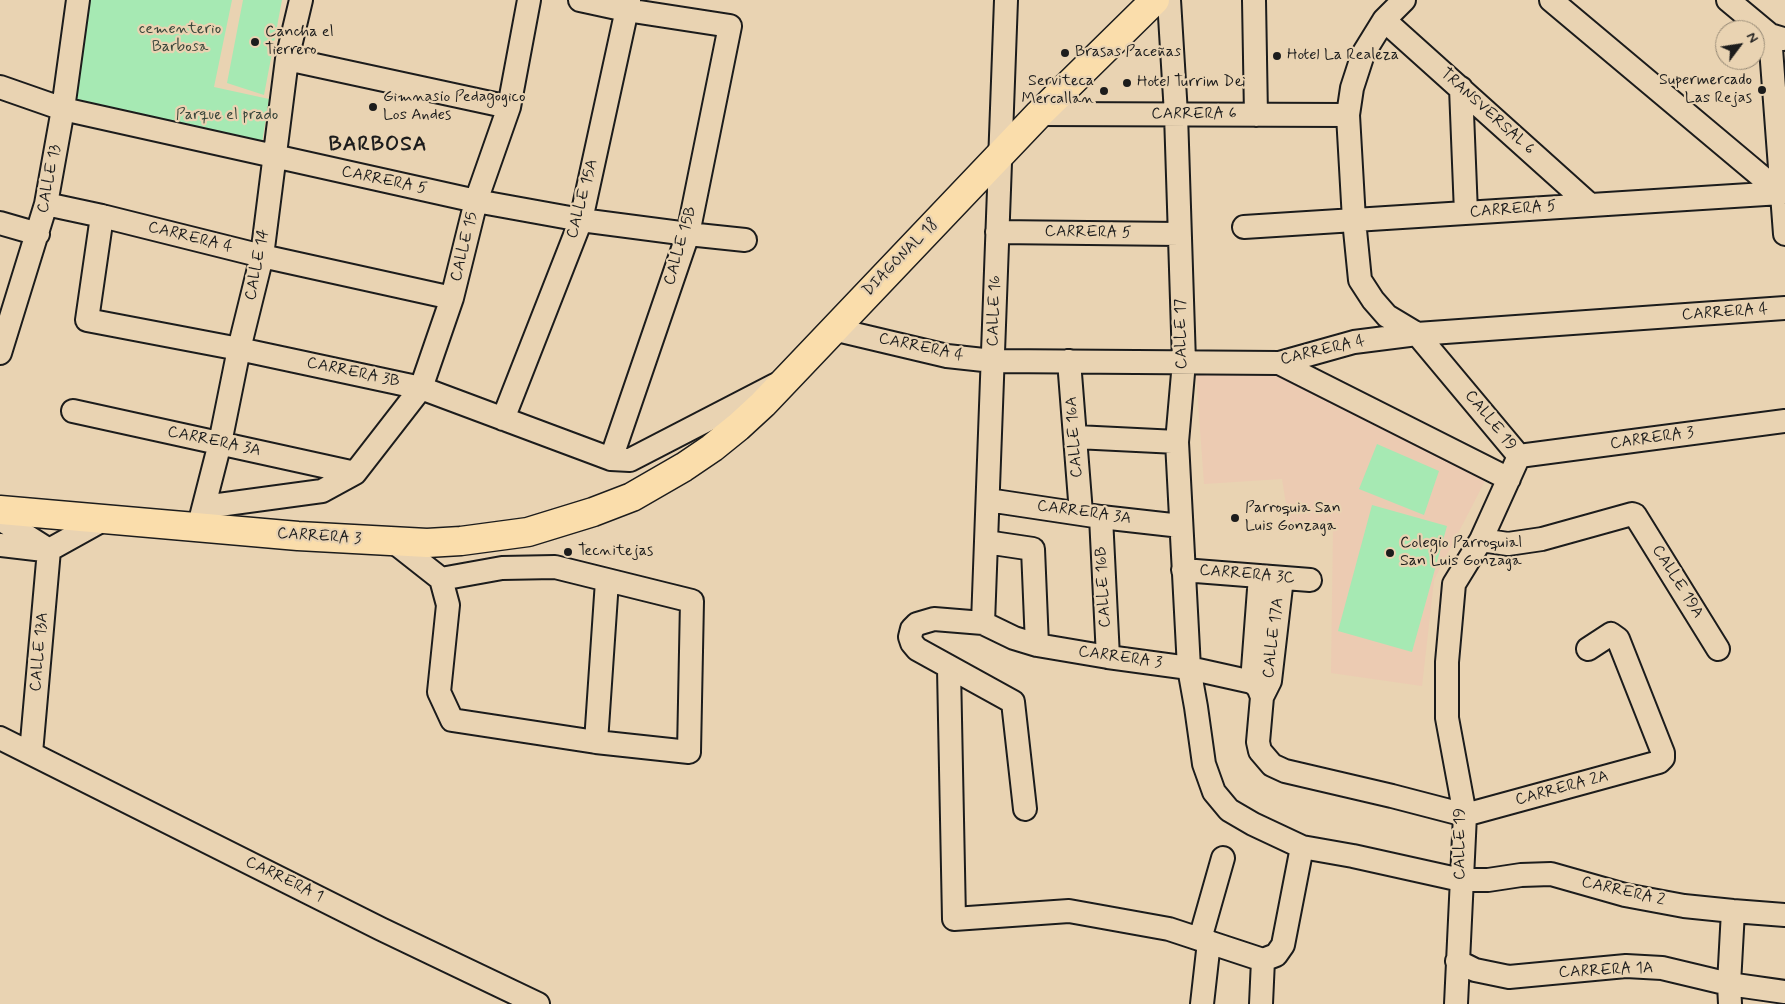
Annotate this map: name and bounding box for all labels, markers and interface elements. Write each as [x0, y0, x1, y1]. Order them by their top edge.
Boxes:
park label: cementerio Barbosa [139, 20, 221, 58]
north arrow [1715, 20, 1765, 70]
place label: Cancha el Tierrero [265, 23, 334, 61]
text: N [1742, 29, 1762, 46]
marker: Cancha el Tierrero [249, 36, 261, 48]
place label: Brasas Paceñas [1075, 43, 1181, 63]
place label: Hotel La Realeza [1287, 46, 1399, 66]
marker: Brasas Paceñas [1059, 47, 1071, 59]
marker: Hotel La Realeza [1271, 50, 1283, 62]
street label: TRANSVERSAL 6 [1436, 65, 1538, 159]
place label: Supermercado Las Rejas [1659, 71, 1752, 109]
place label: Serviteca Mercallan [1021, 72, 1094, 110]
place label: Hotel Turrim Dei [1137, 73, 1245, 93]
marker: Hotel Turrim Dei [1121, 77, 1133, 89]
marker: Supermercado Las Rejas [1756, 84, 1768, 96]
marker: Serviteca Mercallan [1098, 85, 1110, 97]
place label: Gimnasio Pedagogico Los Andes [383, 88, 525, 126]
marker: Gimnasio Pedagogico Los Andes [367, 101, 379, 113]
street label: CARRERA 6 [1151, 105, 1237, 125]
park label: Parque el prado [176, 106, 278, 126]
district label: BARBOSA [328, 133, 428, 159]
street label: CALLE 13 [34, 143, 66, 215]
street label: CALLE 15A [563, 157, 603, 241]
street label: CARRERA 5 [340, 163, 428, 199]
street label: CARRERA 5 [1469, 197, 1557, 223]
street label: CALLE 15B [661, 204, 701, 288]
street label: CALLE 15 [447, 210, 483, 284]
street label: DIAGONAL 18 [859, 215, 943, 301]
street label: CARRERA 4 [146, 218, 234, 258]
street label: CARRERA 5 [1044, 223, 1132, 243]
street label: CALLE 14 [242, 228, 274, 302]
street label: CALLE 16 [984, 275, 1006, 347]
street label: CALLE 17 [1172, 299, 1192, 369]
street label: CARRERA 4 [1681, 300, 1769, 326]
street label: CARRERA 4 [877, 330, 965, 366]
street label: CARRERA 4 [1279, 332, 1367, 370]
street label: CARRERA 3B [305, 354, 401, 392]
street label: CALLE 19 [1460, 387, 1520, 455]
street label: CALLE 16A [1063, 396, 1087, 478]
street label: CARRERA 3A [166, 423, 262, 461]
street label: CARRERA 3 [1609, 424, 1695, 454]
street label: CARRERA 3A [1036, 497, 1132, 529]
place label: Parroquia San Luis Gonzaga [1245, 499, 1341, 537]
marker: Parroquia San Luis Gonzaga [1229, 512, 1241, 524]
street label: CARRERA 3 [276, 524, 362, 550]
place label: Colegio Parroquial San Luis Gonzaga [1400, 534, 1522, 572]
place label: Tecnitejas [578, 542, 653, 562]
street label: CALLE 19A [1647, 542, 1707, 622]
marker: Tecnitejas [562, 546, 574, 558]
street label: CALLE 16B [1092, 546, 1116, 628]
marker: Colegio Parroquial San Luis Gonzaga [1384, 547, 1396, 559]
street label: CARRERA 3C [1198, 561, 1296, 589]
street label: CALLE 17A [1260, 597, 1288, 679]
street label: CALLE 13A [27, 611, 53, 693]
street label: CARRERA 3 [1077, 643, 1163, 673]
street label: CARRERA 2A [1513, 767, 1611, 811]
street label: CALLE 19 [1451, 808, 1471, 880]
street label: CARRERA 1 [242, 853, 326, 907]
street label: CARRERA 2 [1579, 873, 1667, 911]
street label: CARRERA 1A [1558, 959, 1654, 983]

